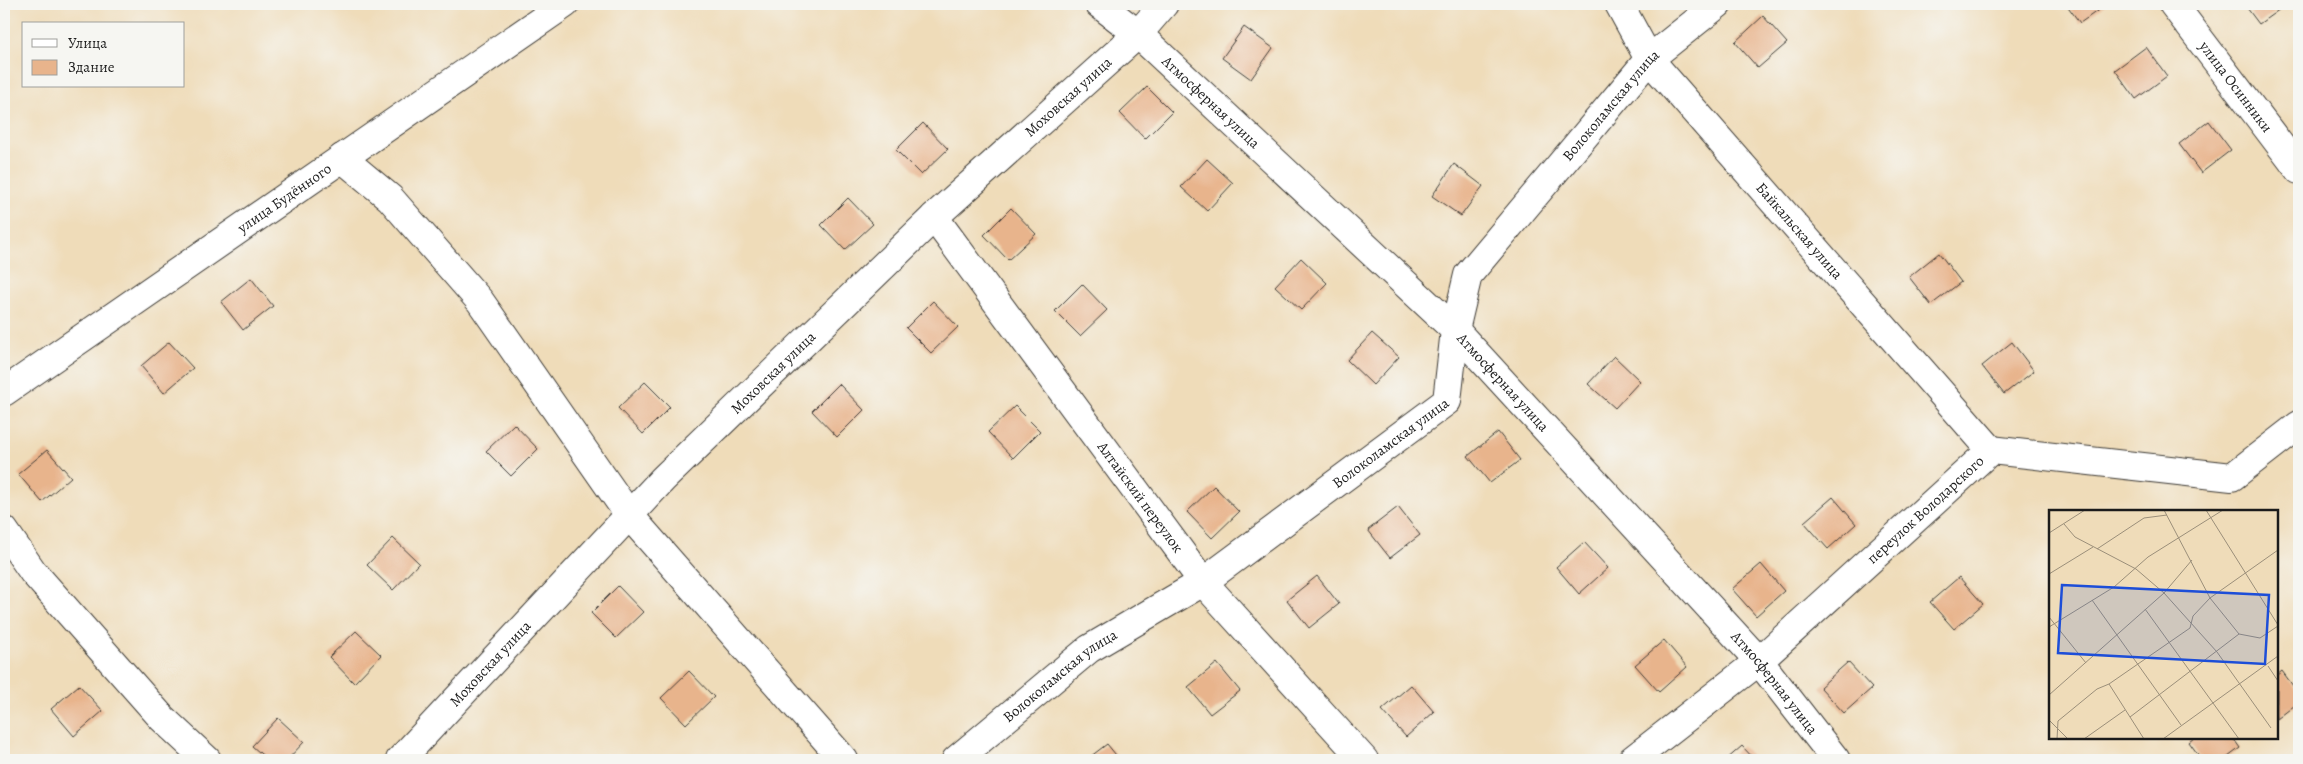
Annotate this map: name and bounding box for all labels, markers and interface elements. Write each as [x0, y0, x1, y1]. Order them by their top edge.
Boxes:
legend [22, 22, 185, 88]
text: Улица [68, 33, 107, 53]
street label: улица Осинники [2194, 36, 2277, 137]
street label: Волоколамская улица [1558, 45, 1663, 165]
street label: Атмосферная улица [1157, 51, 1264, 153]
street label: Моховская улица [1020, 52, 1116, 141]
text: Здание [68, 57, 115, 77]
street label: улица Будённого [233, 158, 335, 238]
street label: Байкальская улица [1751, 178, 1847, 284]
street label: Моховская улица [726, 327, 820, 418]
street label: Атмосферная улица [1452, 328, 1554, 436]
street label: Волоколамская улица [1328, 393, 1453, 493]
street label: Алтайский переулок [1092, 437, 1188, 557]
street label: переулок Володарского [1863, 451, 1988, 568]
inset map [2049, 510, 2278, 739]
street label: Моховская улица [445, 616, 535, 711]
street label: Волоколамская улица [999, 625, 1121, 727]
street label: Атмосферная улица [1726, 626, 1822, 739]

